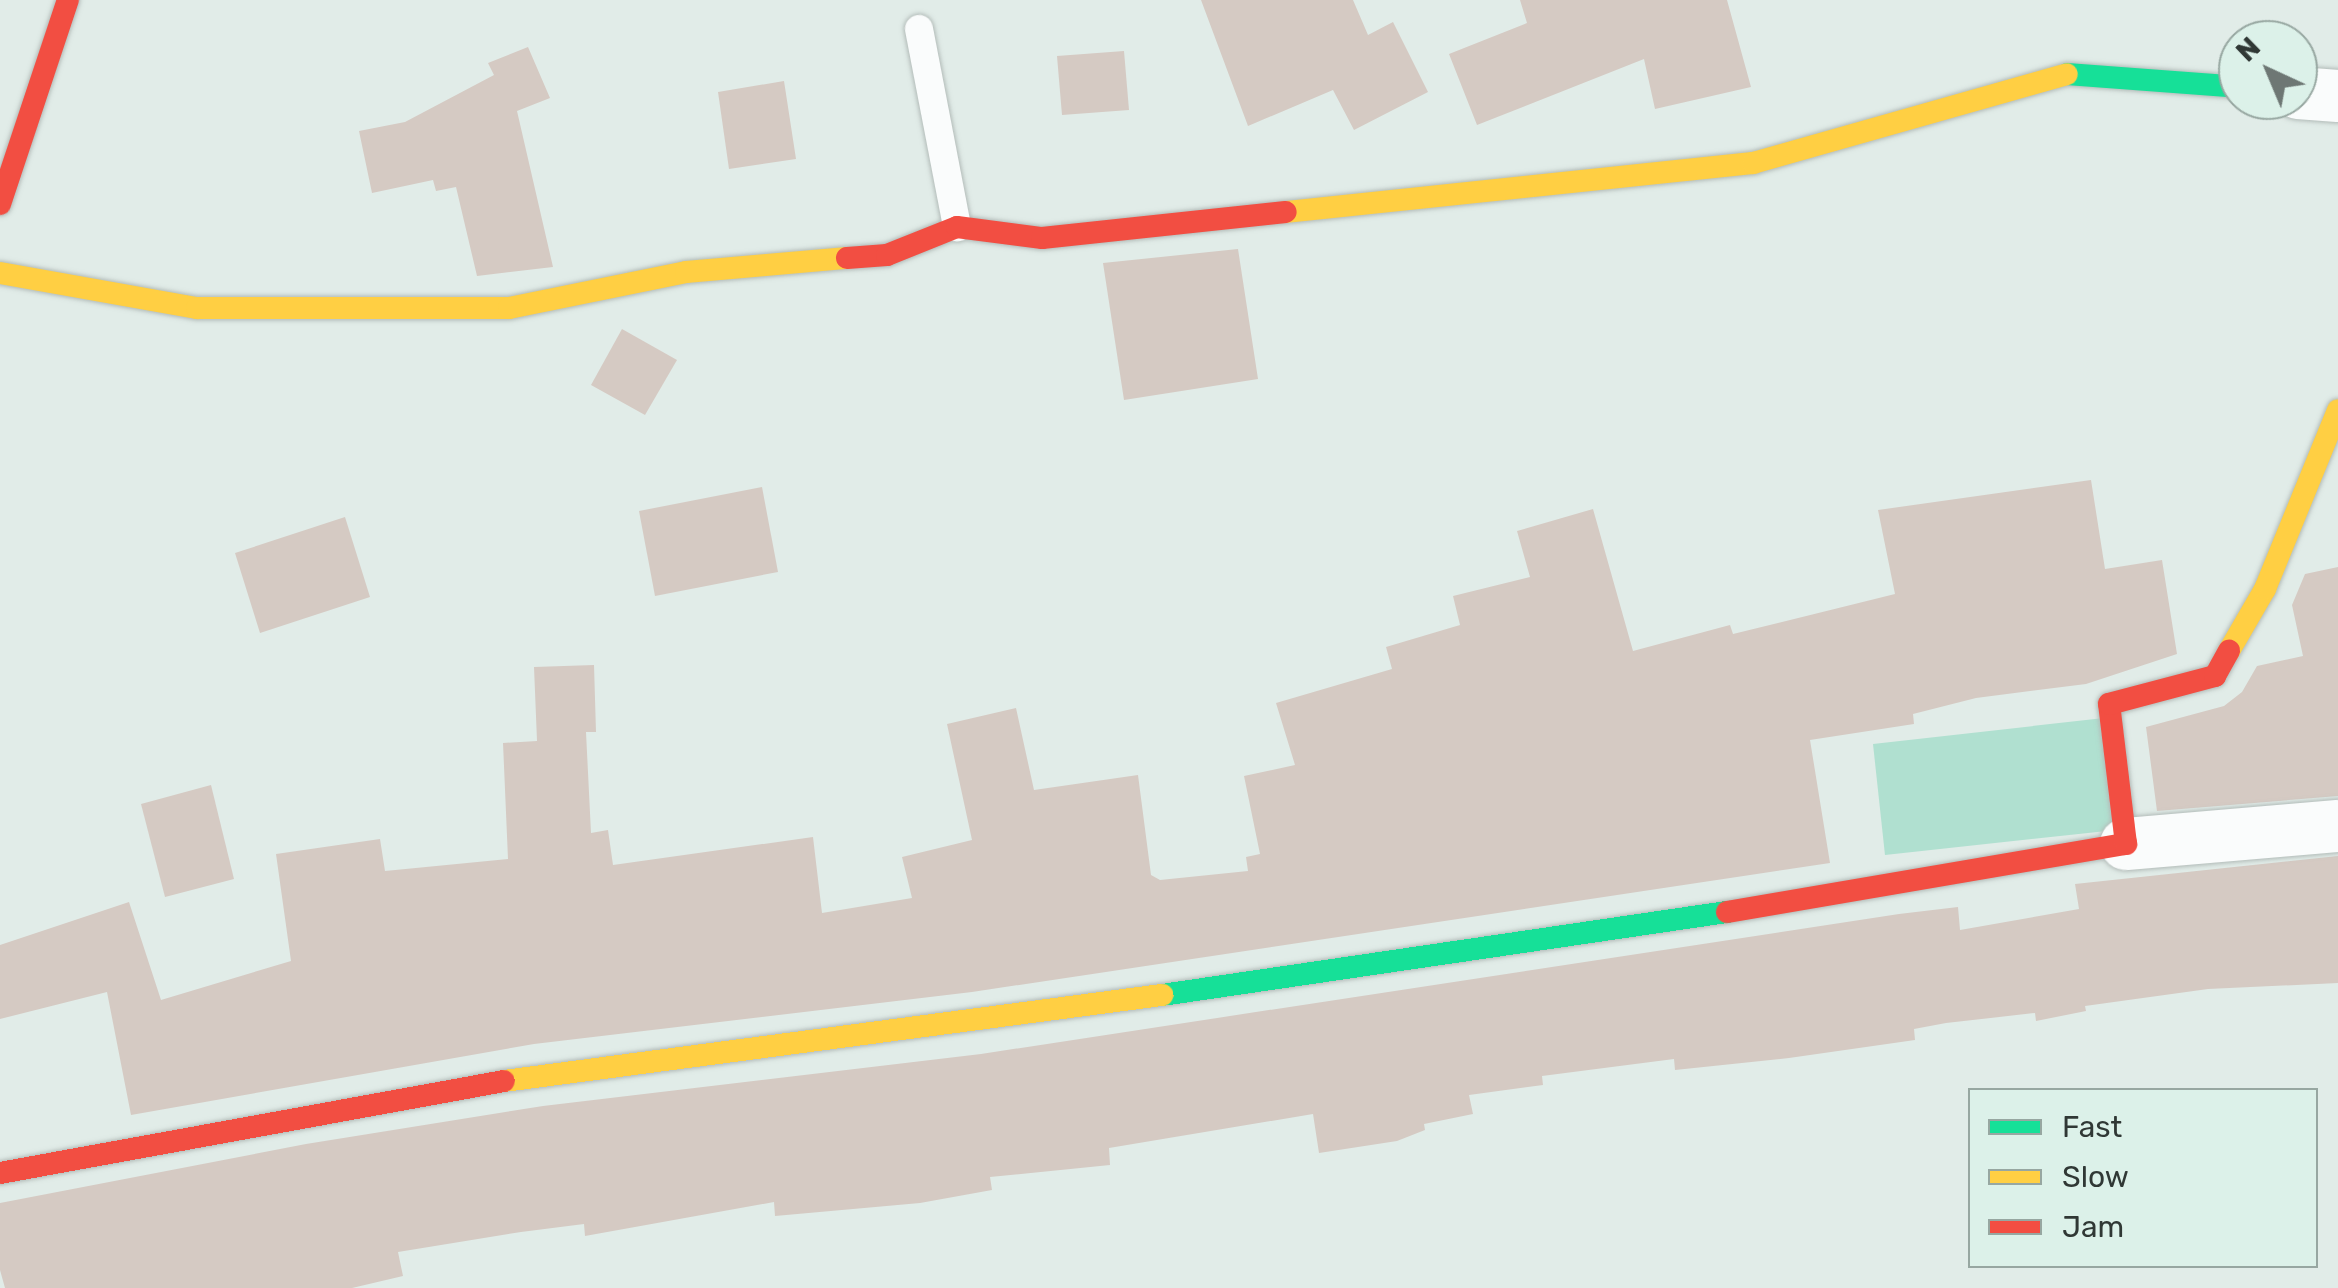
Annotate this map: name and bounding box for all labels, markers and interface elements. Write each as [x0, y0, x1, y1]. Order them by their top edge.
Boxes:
north arrow [2218, 20, 2318, 120]
text: N [2229, 31, 2267, 68]
legend [1968, 1088, 2318, 1268]
text: Fast [2062, 1109, 2122, 1145]
text: Slow [2062, 1159, 2129, 1195]
text: Jam [2062, 1209, 2124, 1245]

